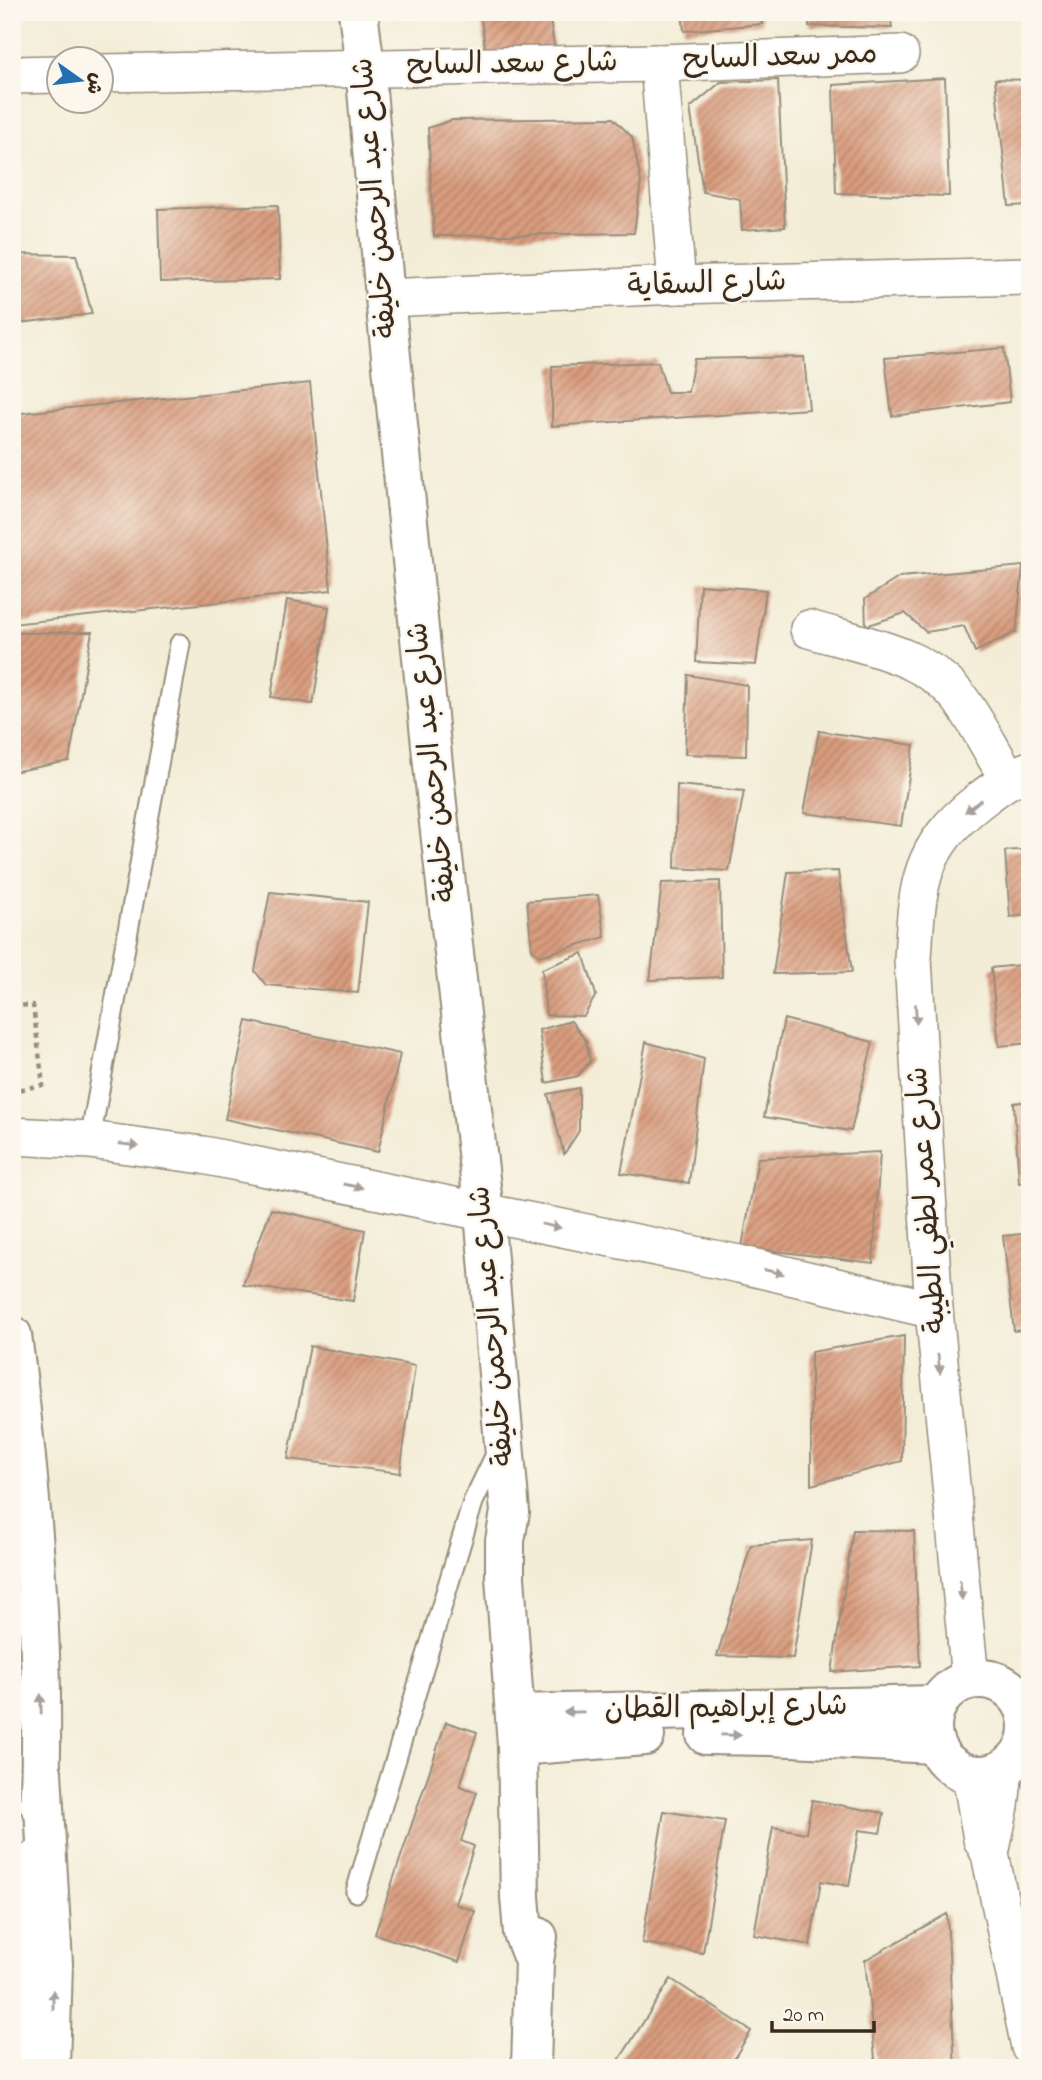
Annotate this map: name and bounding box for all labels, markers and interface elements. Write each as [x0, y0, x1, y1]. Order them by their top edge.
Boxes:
street label: ممر سعد السايح [682, 33, 878, 83]
street label: شارع سعد السايح [406, 41, 618, 89]
north arrow [46, 46, 116, 116]
street label: شارع عبد الرحمن خليفة [342, 56, 410, 340]
text: ش [78, 70, 110, 97]
street label: شارع السقاية [627, 260, 787, 310]
street label: شارع عبد الرحمن خليفة [396, 620, 470, 904]
one-way arrow [964, 798, 982, 813]
one-way arrow [911, 1004, 922, 1026]
street label: شارع عمر لطفي الطيبة [897, 1065, 960, 1335]
one-way arrow [118, 1140, 140, 1151]
one-way arrow [342, 1180, 364, 1191]
street label: شارع عبد الرحمن خليفة [459, 1184, 527, 1468]
one-way arrow [540, 1221, 562, 1232]
one-way arrow [763, 1267, 785, 1278]
one-way arrow [934, 1353, 945, 1375]
one-way arrow [956, 1579, 967, 1601]
street label: شارع إبراهيم القطان [604, 1685, 848, 1733]
one-way arrow [35, 1693, 47, 1715]
one-way arrow [563, 1707, 585, 1718]
one-way arrow [721, 1729, 743, 1741]
one-way arrow [47, 1988, 59, 2010]
scale bar [772, 1989, 874, 2033]
text: 20 m [783, 2001, 824, 2031]

